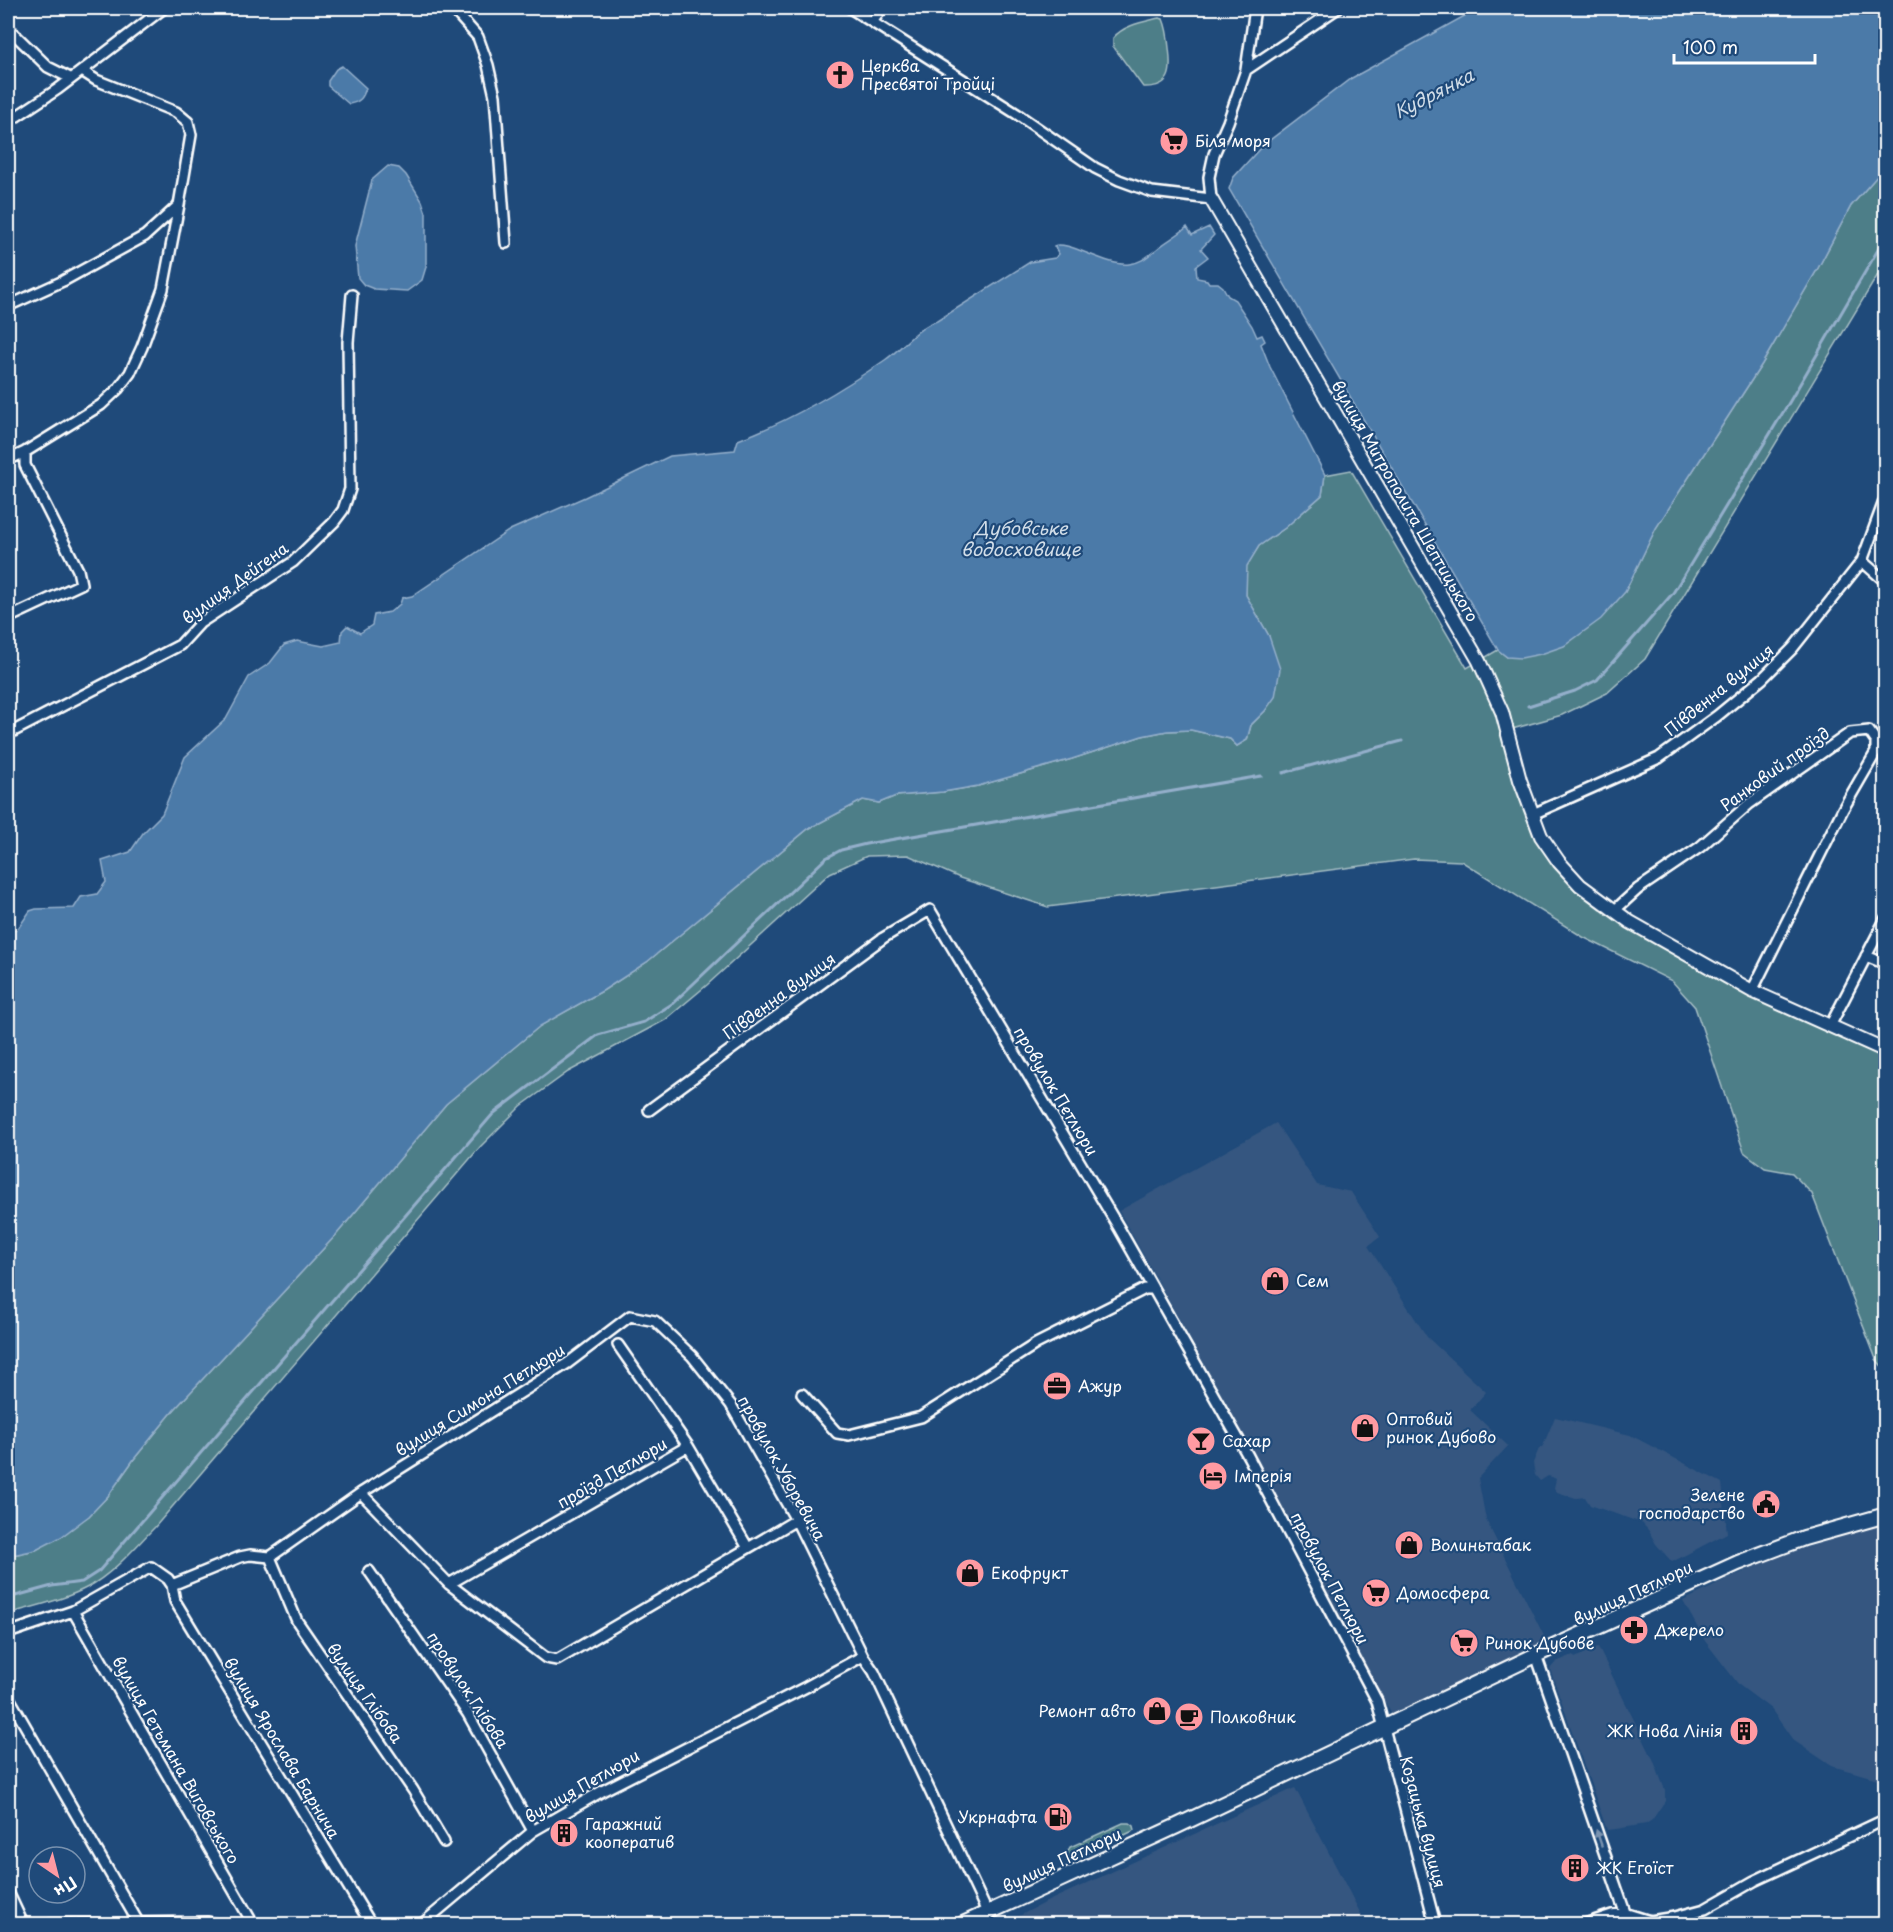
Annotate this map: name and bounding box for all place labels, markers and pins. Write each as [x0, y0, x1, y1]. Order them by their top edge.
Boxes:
place label: Церква Пресвятої Тройці [861, 53, 995, 95]
church icon: Церква Пресвятої Тройці [824, 59, 856, 91]
supermarket icon: Біля моря [1158, 125, 1190, 157]
place label: Біля моря [1195, 128, 1271, 152]
shop icon: Сем [1259, 1265, 1291, 1297]
place label: Сем [1296, 1268, 1329, 1292]
office icon: Ажур [1041, 1370, 1073, 1402]
place label: Ажур [1078, 1373, 1122, 1397]
place label: Оптовий ринок Дубово [1386, 1406, 1496, 1448]
shop icon: Оптовий ринок Дубово [1349, 1412, 1381, 1444]
bar icon: Сахар [1185, 1425, 1217, 1457]
place label: Сахар [1222, 1428, 1271, 1452]
hotel icon: Імперія [1197, 1460, 1229, 1492]
place label: Імперія [1234, 1463, 1292, 1487]
place label: Зелене господарство [1638, 1482, 1745, 1524]
public building icon: Зелене господарство [1750, 1488, 1782, 1520]
shop icon: Волиньтабак [1393, 1529, 1425, 1561]
place label: Волиньтабак [1430, 1532, 1532, 1556]
shop icon: Екофрукт [954, 1557, 986, 1589]
place label: Екофрукт [991, 1560, 1068, 1584]
supermarket icon: Домосфера [1360, 1577, 1392, 1609]
place label: Домосфера [1396, 1580, 1489, 1604]
pharmacy icon: Джерело [1618, 1614, 1650, 1646]
place label: Джерело [1654, 1617, 1724, 1641]
supermarket icon: Ринок Дубове [1448, 1627, 1480, 1659]
place label: Ринок Дубове [1485, 1630, 1595, 1654]
shop icon: Ремонт авто [1141, 1695, 1173, 1727]
place label: Ремонт авто [1038, 1698, 1136, 1722]
cafe icon: Полковник [1173, 1701, 1205, 1733]
place label: Полковник [1210, 1704, 1296, 1728]
building icon: ЖК Нова Лінія [1728, 1715, 1760, 1747]
place label: ЖК Нова Лінія [1606, 1718, 1723, 1742]
fuel station icon: Укрнафта [1042, 1801, 1074, 1833]
place label: Укрнафта [958, 1804, 1037, 1828]
place label: Гаражний кооператив [585, 1811, 674, 1853]
building icon: Гаражний кооператив [548, 1817, 580, 1849]
building icon: ЖК Егоїст [1559, 1852, 1591, 1884]
place label: ЖК Егоїст [1596, 1855, 1674, 1879]

